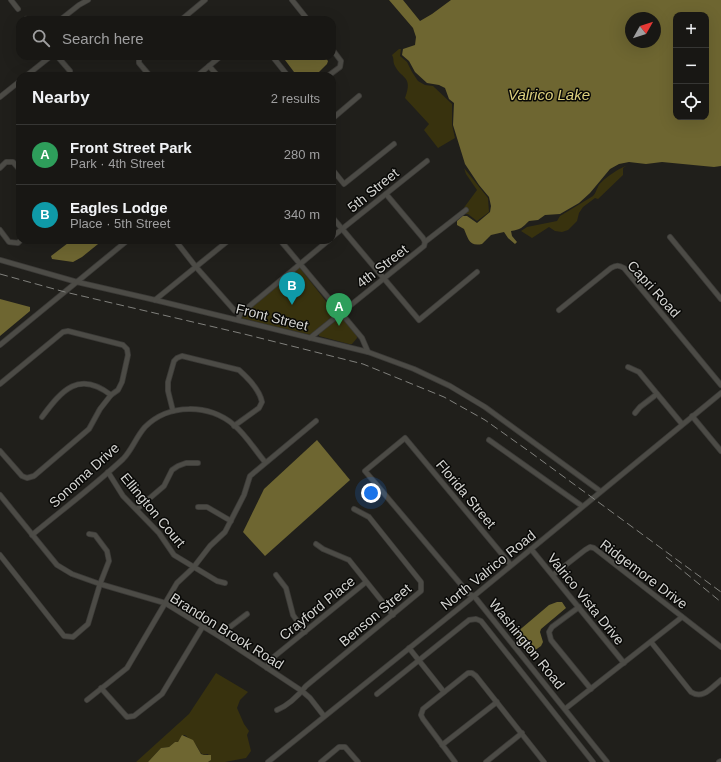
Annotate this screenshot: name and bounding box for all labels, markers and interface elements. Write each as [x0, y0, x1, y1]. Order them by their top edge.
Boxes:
north arrow [625, 12, 661, 48]
map controls [673, 12, 709, 120]
button: + [673, 12, 709, 48]
search box [16, 16, 336, 60]
icon: search [30, 27, 52, 49]
text: Search here [62, 30, 144, 47]
button: − [673, 48, 709, 84]
button: locate [673, 84, 709, 120]
water label: Valrico Lake [508, 86, 590, 103]
text: Nearby [32, 88, 90, 107]
text: 2 results [271, 91, 320, 106]
text: Front Street Park [70, 139, 192, 156]
text: A [40, 147, 50, 162]
text: 280 m [284, 147, 320, 162]
text: Park · 4th Street [70, 156, 165, 171]
street label: 5th Street [344, 165, 402, 215]
text: Eagles Lodge [70, 199, 168, 216]
text: B [40, 207, 50, 222]
text: 340 m [284, 207, 320, 222]
text: Place · 5th Street [70, 216, 170, 231]
street label: 4th Street [353, 241, 411, 291]
street label: Capri Road [624, 257, 684, 321]
pin: B [279, 272, 305, 305]
pin: A [326, 293, 352, 326]
street label: Front Street [234, 300, 310, 334]
street label: Sonoma Drive [46, 439, 122, 511]
street label: Florida Street [433, 457, 499, 531]
street label: Ellington Court [117, 470, 189, 550]
your location [361, 483, 381, 503]
street label: North Valrico Road [437, 527, 539, 613]
street label: Ridgemore Drive [597, 536, 691, 612]
street label: Valrico Vista Drive [544, 550, 628, 648]
street label: Crayford Place [276, 573, 358, 643]
street label: Benson Street [336, 580, 414, 650]
street label: Brandon Brook Road [167, 590, 287, 672]
street label: Washington Road [486, 596, 568, 692]

